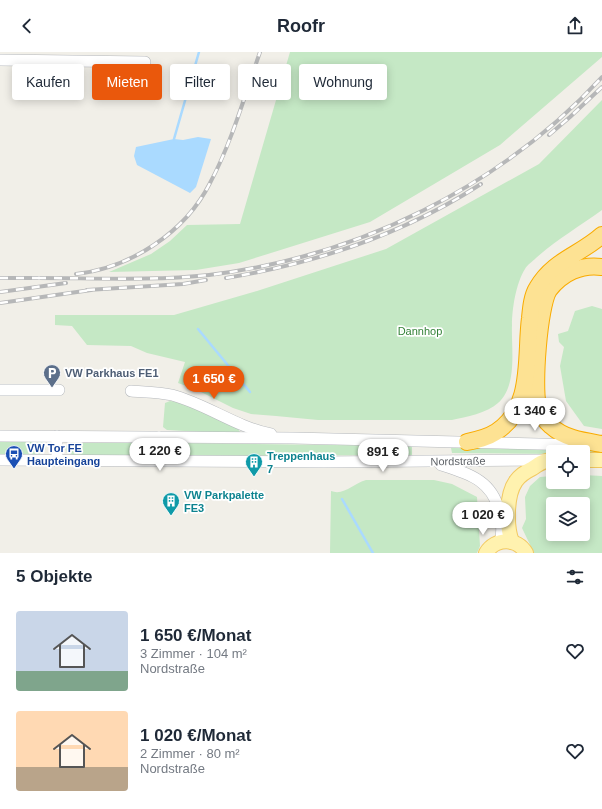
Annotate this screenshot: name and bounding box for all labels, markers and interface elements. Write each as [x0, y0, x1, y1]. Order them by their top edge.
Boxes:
icon: back [16, 15, 38, 37]
icon: share [564, 15, 586, 37]
text: Roofr [277, 16, 325, 36]
chip: Kaufen [12, 64, 84, 100]
chip: Mieten [92, 64, 162, 100]
chip: Filter [170, 64, 230, 100]
chip: Neu [238, 64, 291, 100]
chip: Wohnung [299, 64, 387, 100]
park label: Dannhop [398, 325, 442, 337]
parking icon: VW Parkhaus FE1 [42, 363, 62, 388]
pin: 1 650 € [177, 366, 251, 400]
place label: VW Parkhaus FE1 [65, 367, 159, 379]
text: 1 650 € [192, 371, 236, 386]
pin: 1 340 € [498, 398, 572, 432]
text: 1 340 € [513, 403, 557, 418]
pin: 1 220 € [123, 438, 197, 472]
pin: 891 € [355, 439, 411, 473]
place label: VW Tor FE Haupteingang [27, 442, 100, 467]
text: 1 220 € [138, 443, 182, 458]
bus stop icon: VW Tor FE Haupteingang [4, 444, 24, 469]
text: 891 € [367, 444, 399, 459]
map controls [546, 445, 590, 541]
button: locate [546, 445, 590, 489]
place label: Treppenhaus 7 [267, 450, 335, 475]
building icon: Treppenhaus 7 [244, 452, 264, 477]
street label: Nordstraße [430, 455, 486, 467]
place label: VW Parkpalette FE3 [184, 489, 264, 514]
building icon: VW Parkpalette FE3 [161, 491, 181, 516]
button: layers [546, 497, 590, 541]
pin: 1 020 € [446, 502, 520, 536]
text: 1 020 € [461, 507, 505, 522]
icon: filters [564, 566, 586, 588]
text: 5 Objekte [16, 567, 93, 586]
text: 1 650 €/Monat [140, 626, 252, 645]
icon: home [48, 627, 96, 675]
icon: heart [564, 640, 586, 662]
text: 3 Zimmer · 104 m² [140, 646, 247, 661]
text: Nordstraße [140, 661, 205, 676]
text: 1 020 €/Monat [140, 726, 252, 745]
icon: home [48, 727, 96, 775]
icon: heart [564, 740, 586, 762]
text: 2 Zimmer · 80 m² [140, 746, 240, 761]
text: Nordstraße [140, 761, 205, 776]

